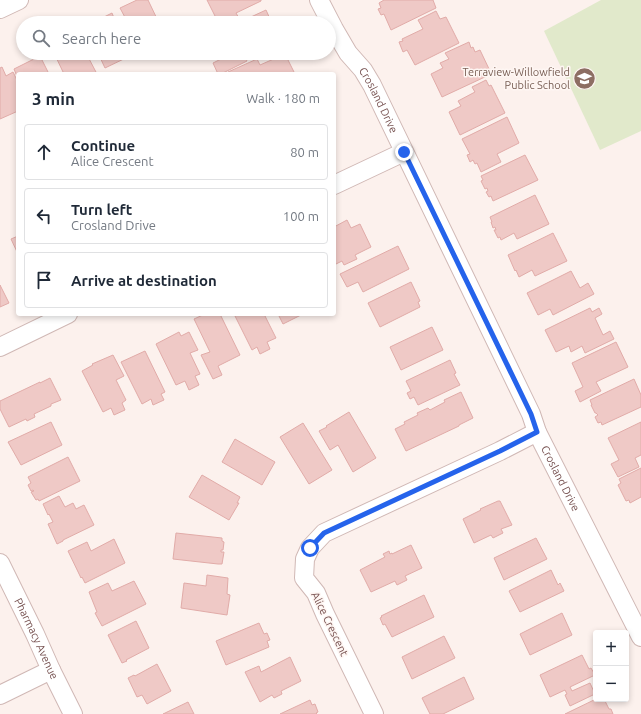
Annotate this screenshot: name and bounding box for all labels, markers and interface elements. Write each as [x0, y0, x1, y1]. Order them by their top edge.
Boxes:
search box [16, 16, 336, 60]
icon: search [30, 27, 52, 49]
text: Search here [62, 30, 141, 47]
street label: Crosland Drive [357, 65, 400, 135]
school or university icon: Terraview-Willowfield Public School [572, 65, 598, 91]
place label: Terraview-Willowfield Public School [462, 66, 570, 91]
text: 3 min [32, 89, 75, 108]
text: Walk · 180 m [246, 91, 320, 105]
text: Continue [71, 137, 135, 154]
icon: ahead [33, 141, 55, 163]
route end [395, 143, 413, 161]
text: 80 m [290, 145, 319, 159]
text: Alice Crescent [71, 154, 154, 168]
text: Turn left [71, 201, 132, 218]
icon: left [33, 205, 55, 227]
text: 100 m [283, 209, 319, 223]
text: Crosland Drive [71, 218, 156, 232]
icon: arrive [33, 269, 55, 291]
text: Arrive at destination [71, 272, 217, 289]
street label: Crosland Drive [539, 444, 582, 513]
route start [301, 539, 319, 557]
street label: Alice Crescent [309, 590, 351, 659]
street label: Pharmacy Avenue [12, 596, 61, 681]
map controls [593, 630, 629, 702]
button: + [593, 630, 629, 666]
button: − [593, 666, 629, 702]

